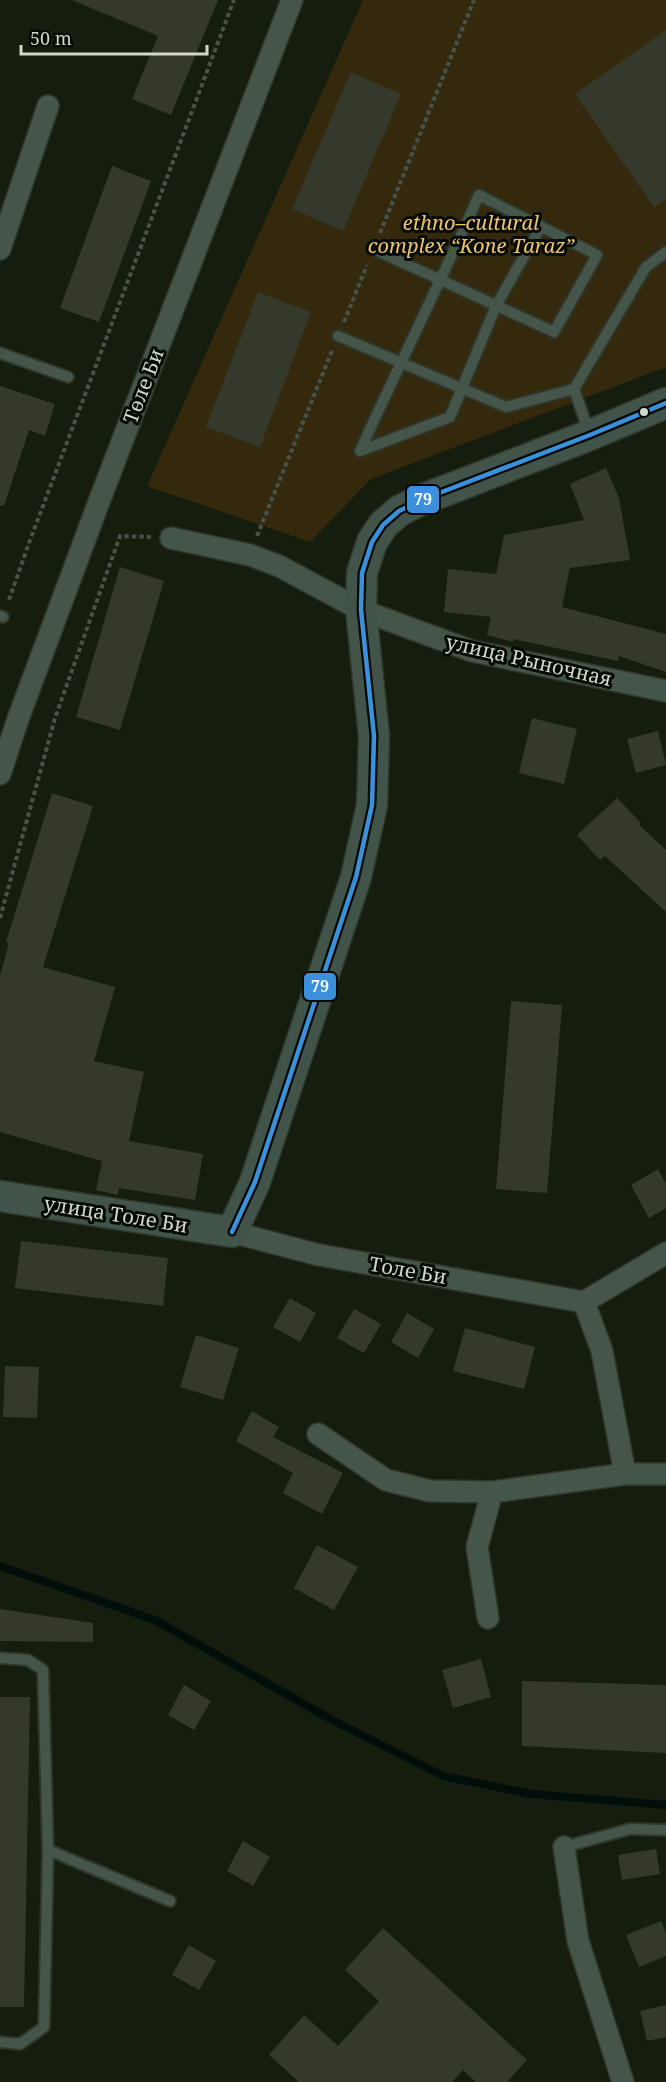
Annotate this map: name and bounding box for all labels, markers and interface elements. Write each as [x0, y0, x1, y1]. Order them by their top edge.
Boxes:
scale bar [21, 18, 207, 56]
text: 50 m [30, 26, 72, 50]
park label: ethno–cultural complex “Kone Taraz” [368, 209, 575, 259]
street label: Төле Би [116, 345, 170, 427]
unlabelled marker [638, 406, 650, 418]
line badge: 79 [406, 485, 440, 514]
text: 79 [414, 488, 432, 510]
street label: улица Рыночная [443, 628, 615, 692]
line badge: 79 [303, 972, 337, 1001]
text: 79 [311, 975, 329, 997]
street label: улица Толе Би [42, 1189, 190, 1239]
street label: Толе Би [367, 1250, 449, 1290]

